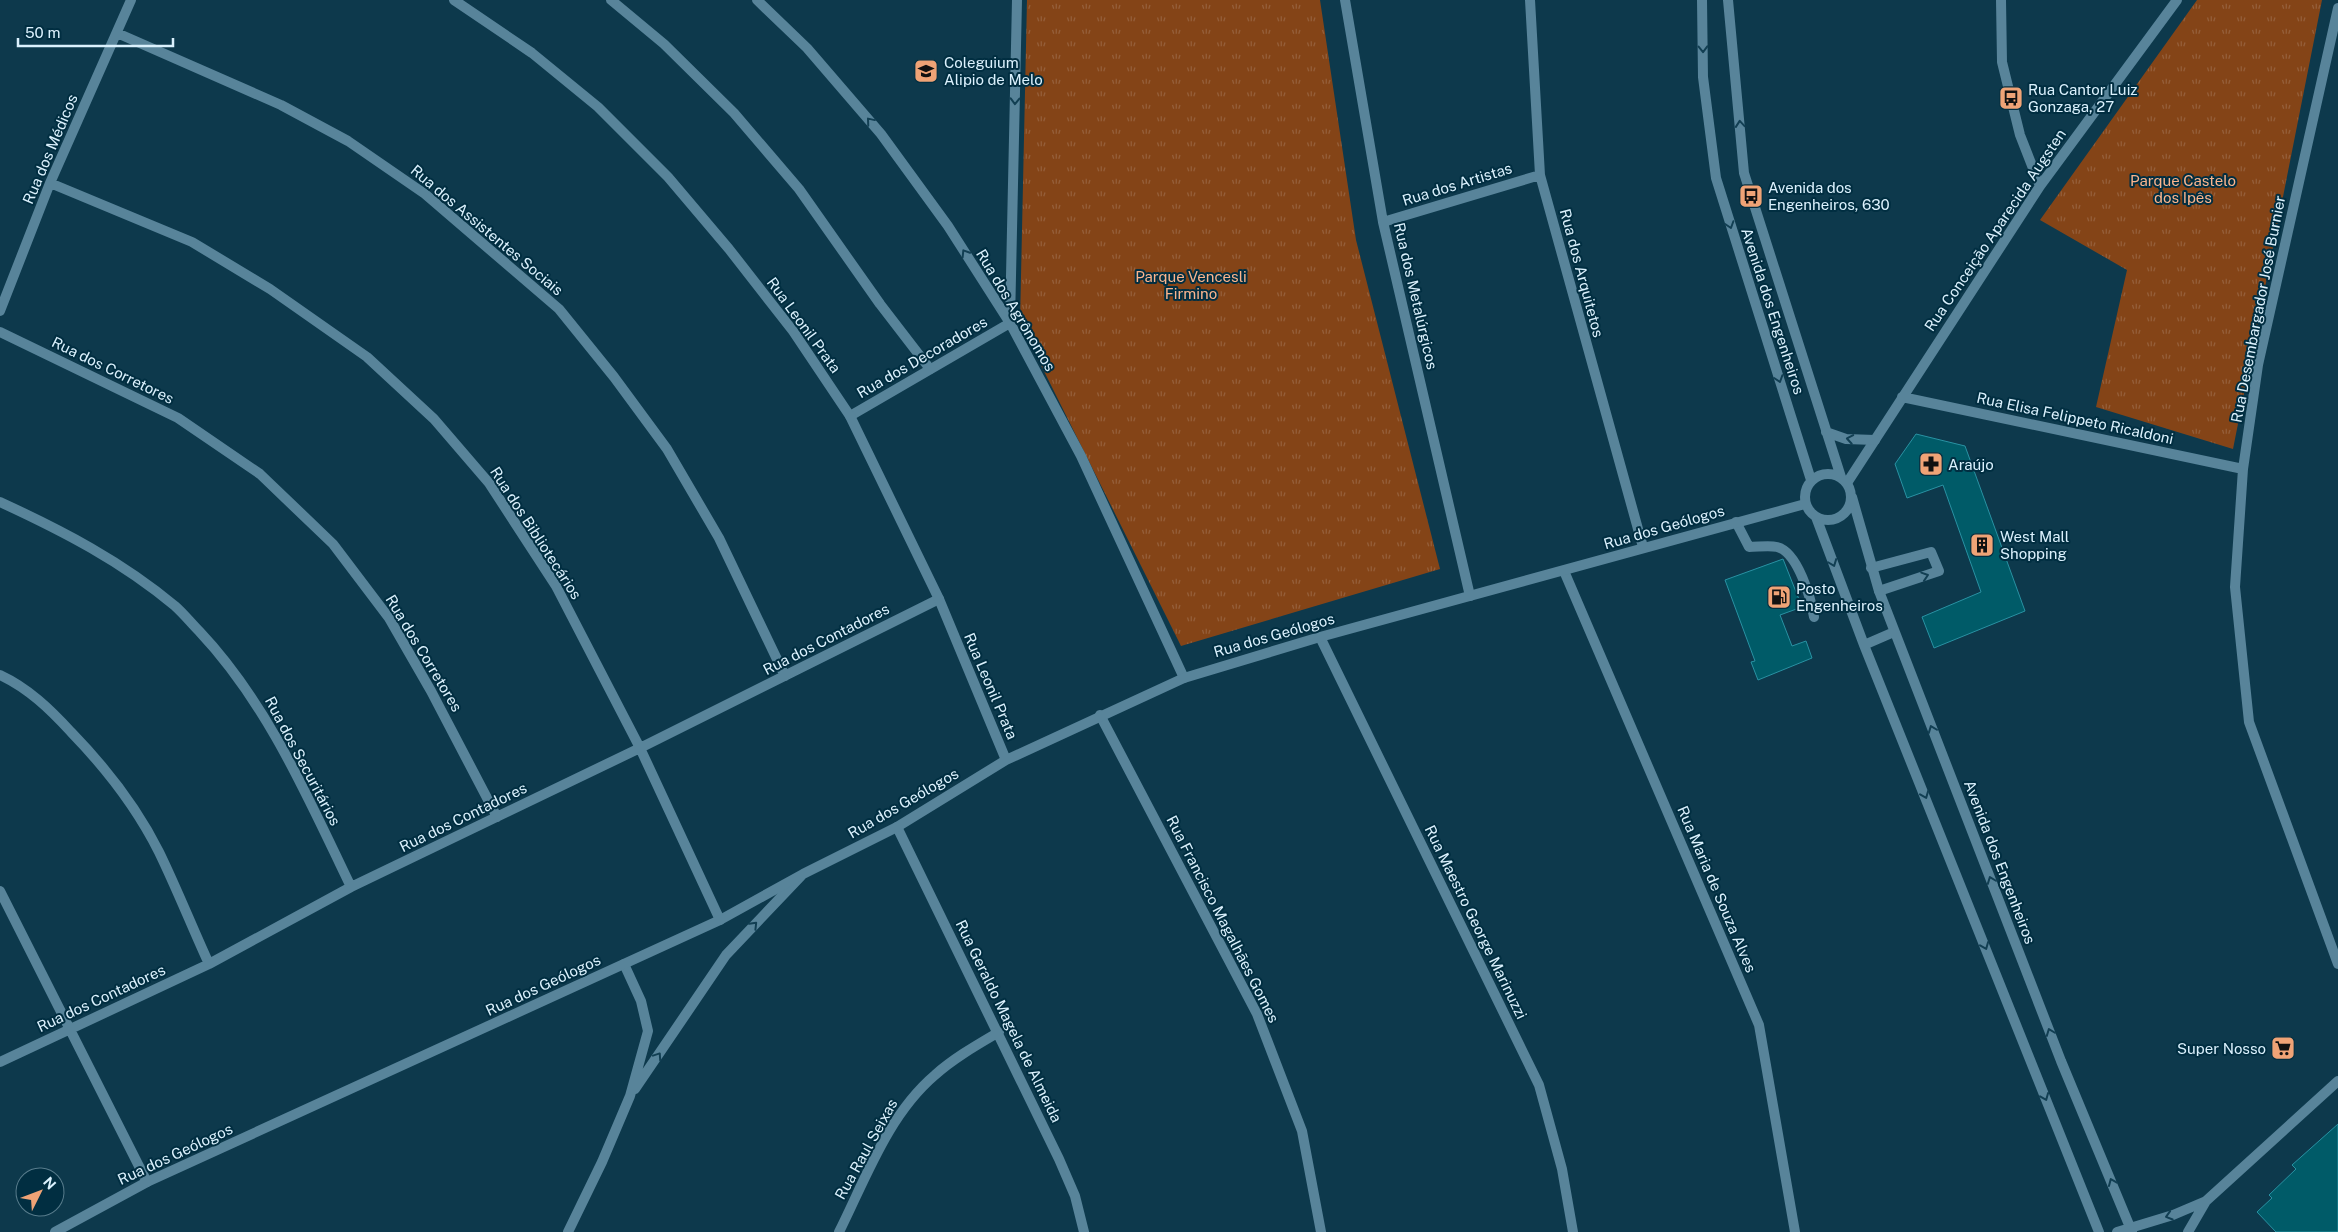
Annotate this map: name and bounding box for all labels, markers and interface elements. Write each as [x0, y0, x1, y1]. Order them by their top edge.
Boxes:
scale bar [18, 15, 172, 47]
text: 50 m [25, 24, 60, 41]
one-way arrow [1698, 45, 1708, 53]
place label: Coleguium Alipio de Melo [944, 54, 1043, 88]
school or university icon: Coleguium Alipio de Melo [913, 58, 939, 84]
place label: Rua Cantor Luiz Gonzaga, 27 [2028, 81, 2138, 115]
bus stop icon: Rua Cantor Luiz Gonzaga, 27 [1998, 85, 2024, 111]
street label: Rua dos Médicos [19, 92, 81, 206]
one-way arrow [1010, 98, 1020, 105]
one-way arrow [867, 118, 876, 127]
one-way arrow [1734, 120, 1745, 128]
street label: Rua Conceição Aparecida Augsten [1921, 126, 2069, 334]
street label: Rua dos Artistas [1400, 159, 1514, 209]
street label: Rua dos Assistentes Sociais [407, 161, 567, 299]
park label: Parque Castelo dos Ipês [2130, 172, 2236, 206]
place label: Avenida dos Engenheiros, 630 [1768, 179, 1890, 213]
bus stop icon: Avenida dos Engenheiros, 630 [1738, 183, 1764, 209]
street label: Rua Desembargador José Burnier [2228, 194, 2288, 424]
street label: Rua dos Arquitetos [1557, 207, 1607, 339]
one-way arrow [1725, 220, 1735, 228]
street label: Rua dos Metalúrgicos [1391, 221, 1441, 371]
street label: Avenida dos Engenheiros [1738, 226, 1808, 396]
street label: Rua dos Agrônomos [973, 246, 1059, 374]
one-way arrow [962, 249, 971, 258]
park label: Parque Vencesli Firmino [1135, 268, 1247, 302]
street label: Rua Leonil Prata [764, 274, 844, 376]
street label: Rua dos Decoradores [854, 313, 990, 401]
street label: Rua dos Corretores [49, 333, 177, 407]
one-way arrow [1774, 375, 1784, 383]
street label: Rua Elisa Felippeto Ricaldoni [1975, 389, 2175, 447]
one-way arrow [1846, 435, 1854, 445]
pharmacy icon: Araújo [1918, 451, 1944, 477]
place label: Araújo [1948, 456, 1994, 473]
street label: Rua dos Bibliotecários [487, 464, 585, 602]
street label: Rua dos Geólogos [1602, 502, 1726, 552]
place label: West Mall Shopping [2000, 528, 2069, 562]
building icon: West Mall Shopping [1969, 532, 1995, 558]
one-way arrow [1827, 558, 1837, 566]
one-way arrow [1920, 572, 1929, 582]
place label: Posto Engenheiros [1796, 580, 1883, 614]
fuel station icon: Posto Engenheiros [1766, 584, 1792, 610]
street label: Rua dos Corretores [382, 591, 466, 715]
street label: Rua dos Contadores [760, 600, 892, 678]
street label: Rua dos Geólogos [1212, 610, 1336, 660]
street label: Rua Leonil Prata [961, 630, 1021, 742]
street label: Rua dos Securitários [262, 694, 344, 828]
one-way arrow [1928, 725, 1938, 734]
street label: Rua dos Geólogos [845, 764, 961, 842]
street label: Avenida dos Engenheiros [1961, 778, 2039, 946]
street label: Rua dos Contadores [397, 779, 529, 855]
one-way arrow [1918, 790, 1929, 799]
street label: Rua Maria de Souza Alves [1674, 803, 1760, 975]
street label: Rua Francisco Magalhães Gomes [1163, 813, 1283, 1025]
street label: Rua Maestro George Marinuzzi [1422, 822, 1530, 1022]
one-way arrow [1987, 877, 1997, 885]
street label: Rua Geraldo Magela de Almeida [952, 917, 1066, 1125]
one-way arrow [748, 922, 757, 931]
one-way arrow [1979, 941, 1989, 950]
street label: Rua dos Geólogos [483, 951, 603, 1019]
street label: Rua dos Contadores [34, 961, 168, 1035]
one-way arrow [2046, 1028, 2056, 1037]
supermarket icon: Super Nosso [2270, 1035, 2296, 1061]
place label: Super Nosso [2177, 1040, 2266, 1057]
one-way arrow [652, 1052, 661, 1061]
one-way arrow [2039, 1092, 2050, 1101]
street label: Rua Raul Seixas [831, 1096, 901, 1202]
street label: Rua dos Geólogos [115, 1120, 235, 1188]
north arrow [15, 1167, 65, 1217]
text: N [40, 1174, 59, 1193]
one-way arrow [2108, 1178, 2119, 1187]
one-way arrow [2165, 1210, 2173, 1220]

